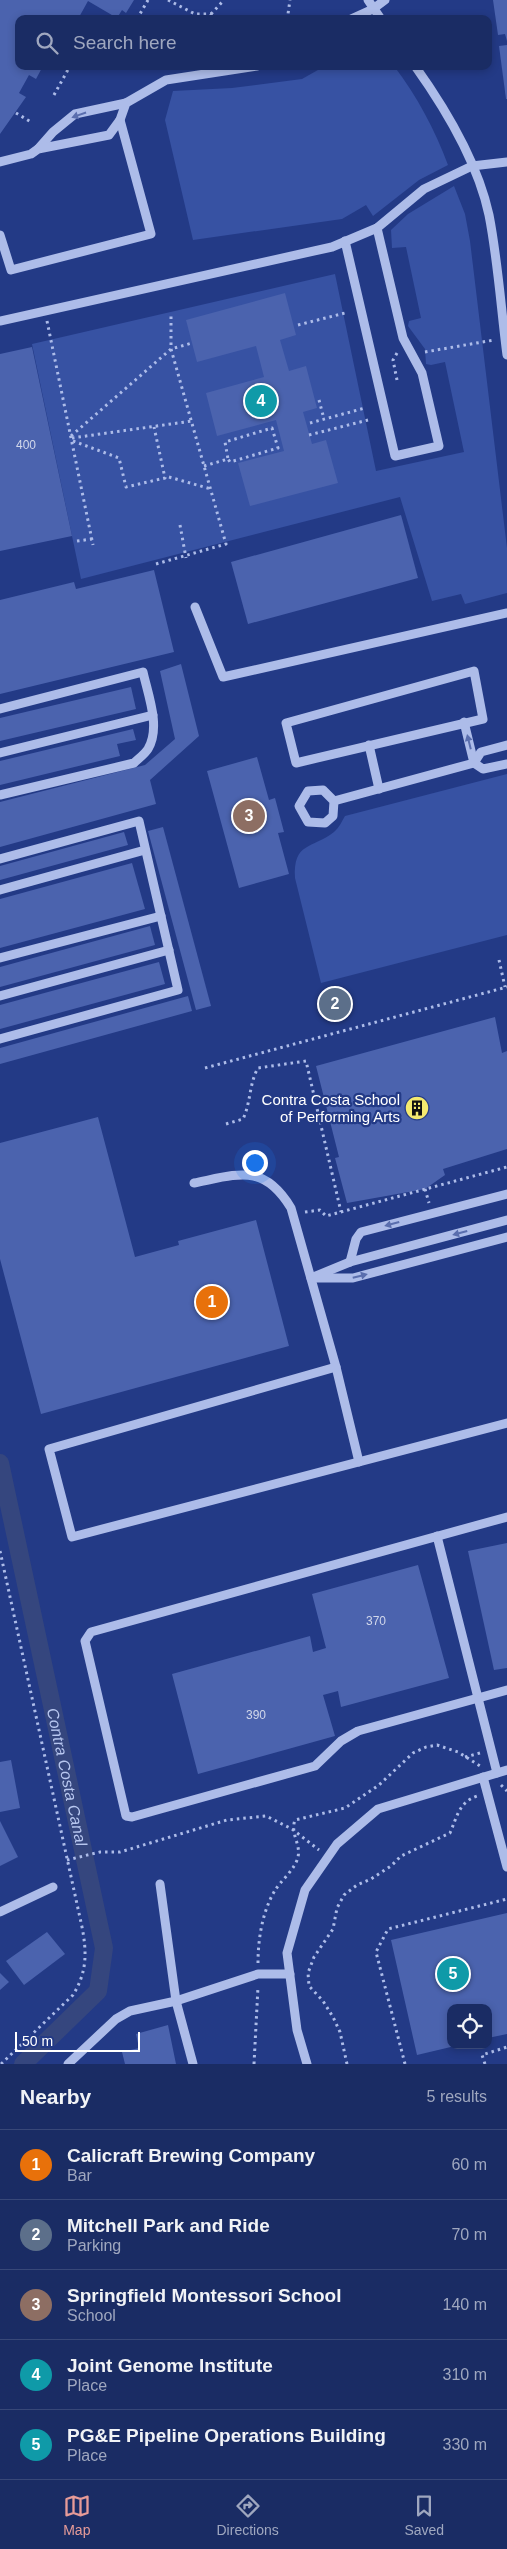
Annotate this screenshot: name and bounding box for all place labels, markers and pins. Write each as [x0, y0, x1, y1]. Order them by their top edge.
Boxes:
pin: 4 [245, 382, 277, 420]
pin: 3 [233, 797, 265, 835]
pin: 2 [319, 985, 351, 1023]
place label: Contra Costa School of Performing Arts [262, 1091, 400, 1125]
building icon: Contra Costa School of Performing Arts [404, 1095, 430, 1121]
pin: 1 [196, 1283, 228, 1321]
pin: 5 [437, 1955, 469, 1993]

